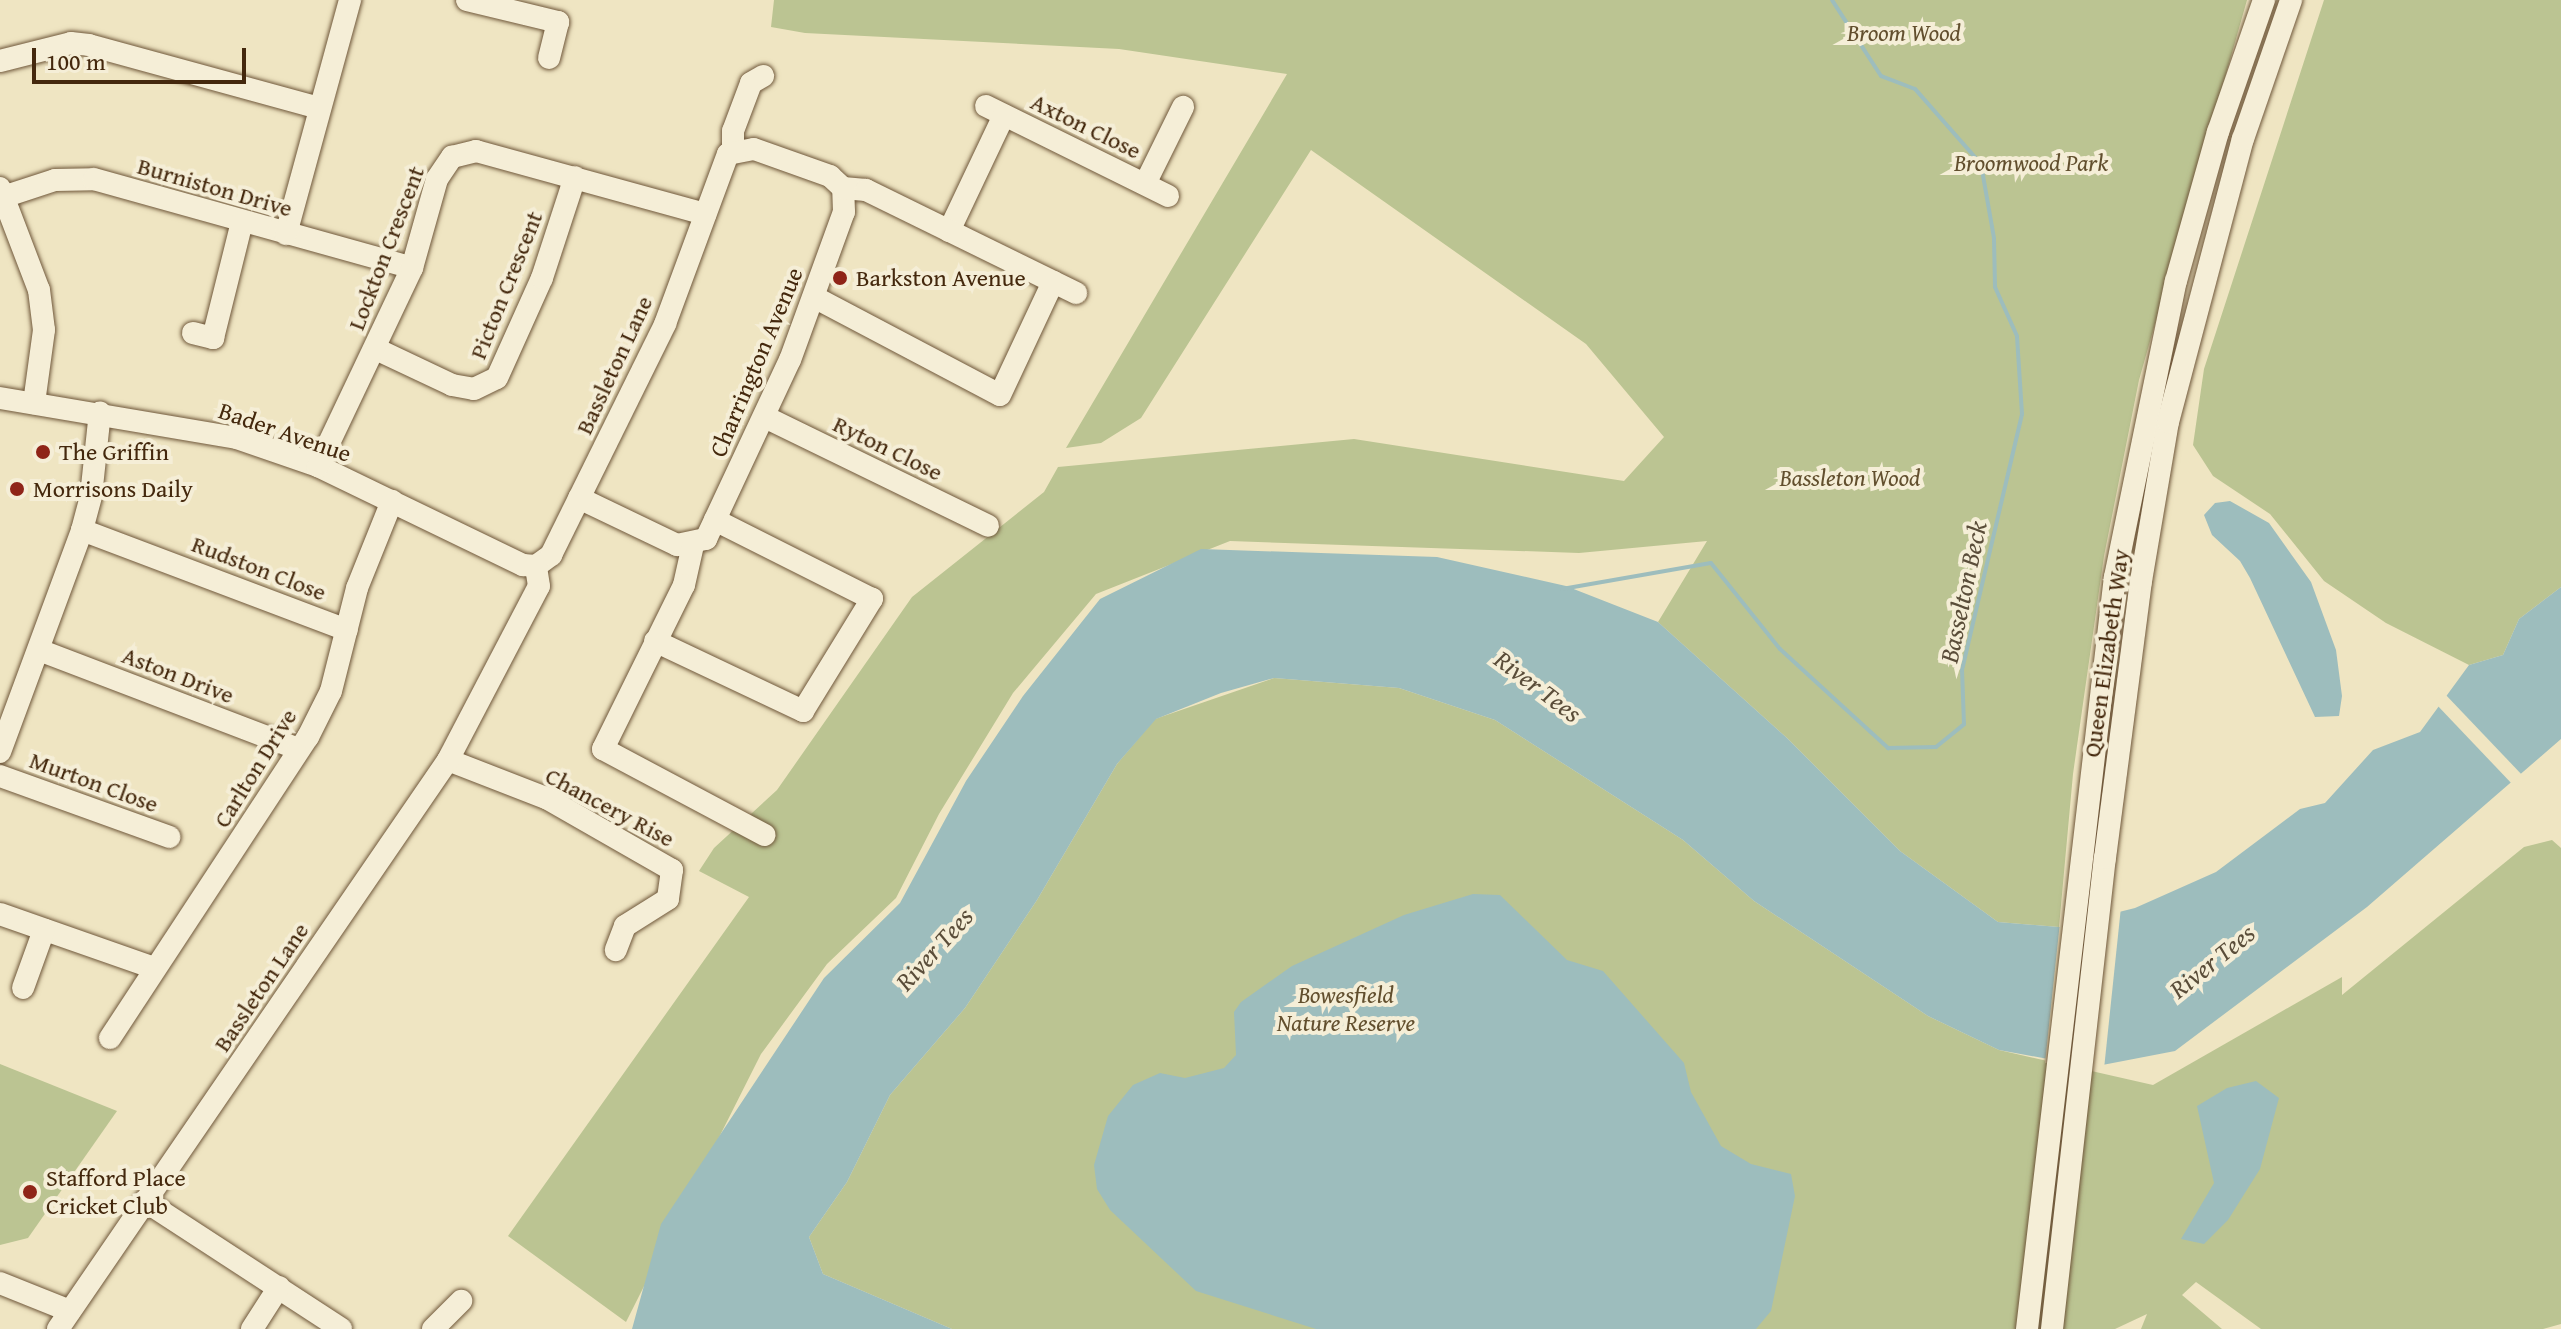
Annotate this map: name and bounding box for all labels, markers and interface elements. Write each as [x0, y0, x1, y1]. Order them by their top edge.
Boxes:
park label: Broom Wood [1847, 19, 1961, 47]
scale bar [36, 32, 250, 82]
text: 100 m [46, 44, 106, 79]
street label: Axton Close [1026, 87, 1146, 165]
park label: Broomwood Park [1954, 149, 2108, 177]
street label: Burniston Drive [134, 151, 296, 223]
street label: Lockton Crescent [342, 162, 430, 334]
street label: Picton Crescent [463, 207, 549, 363]
street label: Charrington Avenue [703, 263, 809, 461]
place label: Barkston Avenue [856, 264, 1026, 292]
marker: Barkston Avenue [831, 269, 849, 287]
street label: Bassleton Lane [569, 291, 659, 439]
street label: Bader Avenue [215, 396, 355, 468]
street label: Ryton Close [829, 409, 947, 487]
place label: The Griffin [59, 438, 169, 466]
marker: The Griffin [34, 443, 52, 461]
park label: Bassleton Wood [1780, 464, 1920, 492]
place label: Morrisons Daily [33, 475, 193, 503]
marker: Morrisons Daily [8, 480, 26, 498]
water label: Basselton Beck [1933, 518, 1993, 666]
street label: Rudston Close [188, 529, 330, 607]
street label: Queen Elizabeth Way [2077, 547, 2135, 759]
street label: Aston Drive [118, 641, 238, 709]
water label: River Tees [1488, 643, 1588, 729]
street label: Carlton Drive [207, 703, 303, 833]
street label: Murton Close [26, 745, 162, 819]
street label: Chancery Rise [541, 761, 679, 853]
water label: River Tees [889, 901, 979, 997]
street label: Bassleton Lane [207, 917, 315, 1057]
water label: River Tees [2163, 917, 2261, 1005]
park label: Bowesfield Nature Reserve [1277, 981, 1415, 1037]
place label: Stafford Place Cricket Club [46, 1164, 186, 1220]
marker: Stafford Place Cricket Club [21, 1183, 39, 1201]

